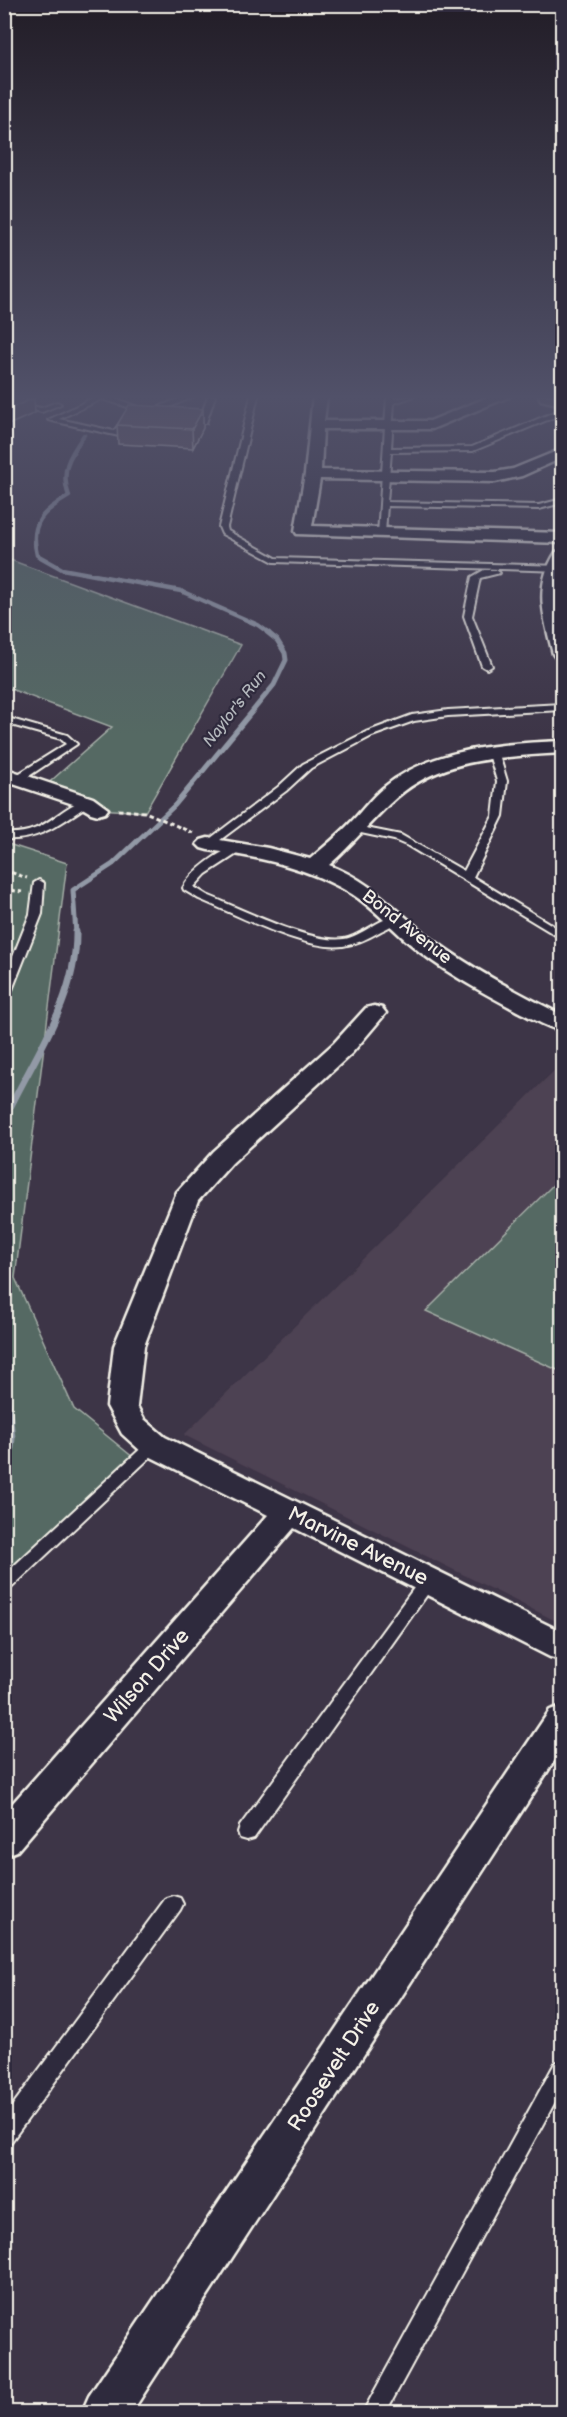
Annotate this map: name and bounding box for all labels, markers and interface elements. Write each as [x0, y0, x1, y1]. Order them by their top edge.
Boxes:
water label: Naylor's Run [199, 667, 271, 751]
street label: Bond Avenue [358, 885, 456, 969]
street label: Marvine Avenue [284, 1501, 432, 1591]
street label: Wilson Drive [99, 1624, 195, 1728]
street label: Roosevelt Drive [283, 1996, 385, 2136]

